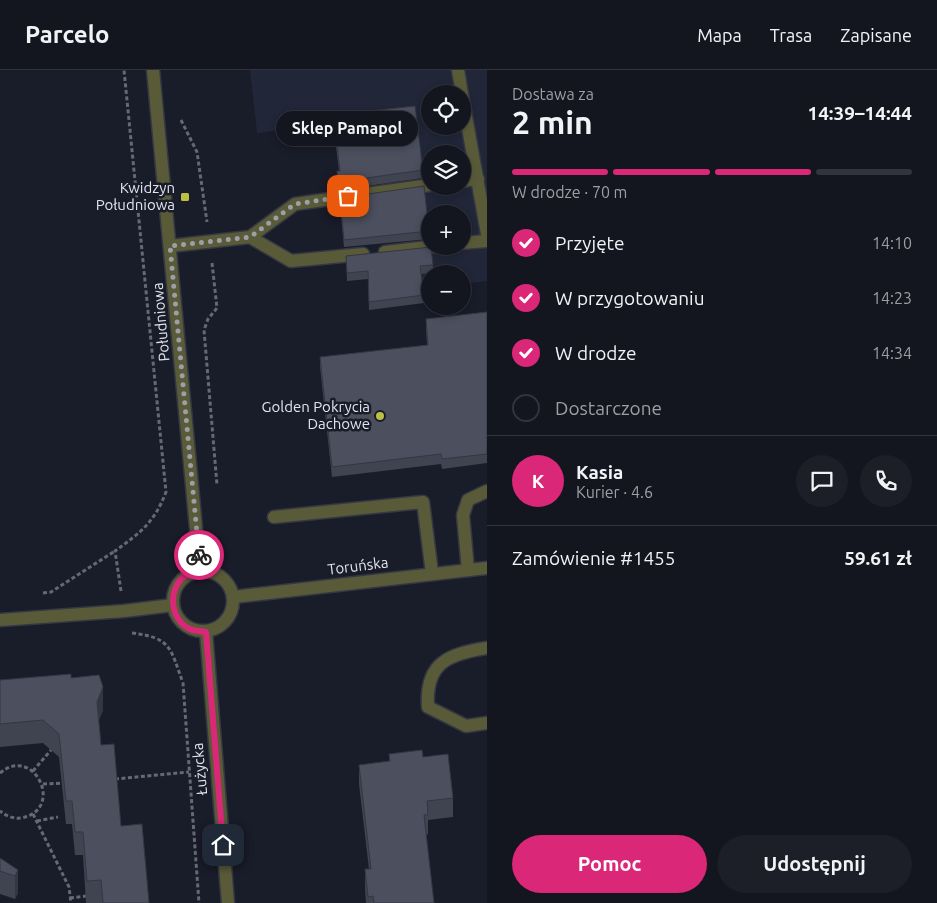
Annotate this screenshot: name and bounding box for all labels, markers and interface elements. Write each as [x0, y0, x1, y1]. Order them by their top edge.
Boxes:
text: Parcelo [25, 21, 109, 48]
text: Mapa [697, 25, 742, 45]
text: Trasa [770, 25, 812, 45]
text: Zapisane [840, 25, 912, 45]
map controls [421, 85, 471, 315]
button: locate [421, 85, 471, 135]
text: Dostawa za [512, 85, 594, 103]
text: 14:39–14:44 [807, 102, 912, 124]
text: 2 min [512, 104, 593, 140]
callout: Sklep Pamapol [277, 111, 419, 146]
text: Sklep Pamapol [292, 119, 402, 137]
button: layers [421, 145, 471, 195]
pin [327, 175, 369, 217]
place label: Kwidzyn Południowa [96, 179, 175, 213]
icon: bag [334, 182, 362, 210]
text: W drodze · 70 m [512, 183, 627, 201]
marker: Kwidzyn Południowa [179, 191, 191, 203]
button: + [421, 205, 471, 255]
icon: check [512, 229, 540, 257]
text: Przyjęte [555, 232, 625, 254]
text: 14:10 [872, 234, 912, 252]
button: − [421, 265, 471, 315]
street label: Południowa [149, 282, 172, 362]
icon: check [512, 284, 540, 312]
text: W przygotowaniu [555, 287, 705, 309]
text: 14:23 [872, 289, 912, 307]
icon: check [512, 339, 540, 367]
text: W drodze [555, 342, 637, 364]
text: 14:34 [872, 344, 912, 362]
text: Dostarczone [555, 397, 662, 419]
place label: Golden Pokrycia Dachowe [262, 398, 370, 432]
marker: Golden Pokrycia Dachowe [374, 410, 386, 422]
button: chat [796, 455, 848, 507]
button: phone [860, 455, 912, 507]
text: Kasia [576, 461, 623, 483]
text: K [532, 470, 544, 492]
text: Kurier · 4.6 [576, 483, 653, 501]
courier [174, 530, 224, 580]
icon: bike [185, 541, 213, 569]
text: Zamówienie #1455 [512, 547, 676, 569]
text: 59.61 zł [844, 547, 912, 569]
street label: Toruńska [327, 553, 389, 578]
street label: Łużycka [189, 742, 210, 796]
pin [202, 824, 244, 866]
icon: home [209, 831, 237, 859]
button: Pomoc [512, 835, 707, 893]
button: Udostępnij [717, 835, 912, 893]

